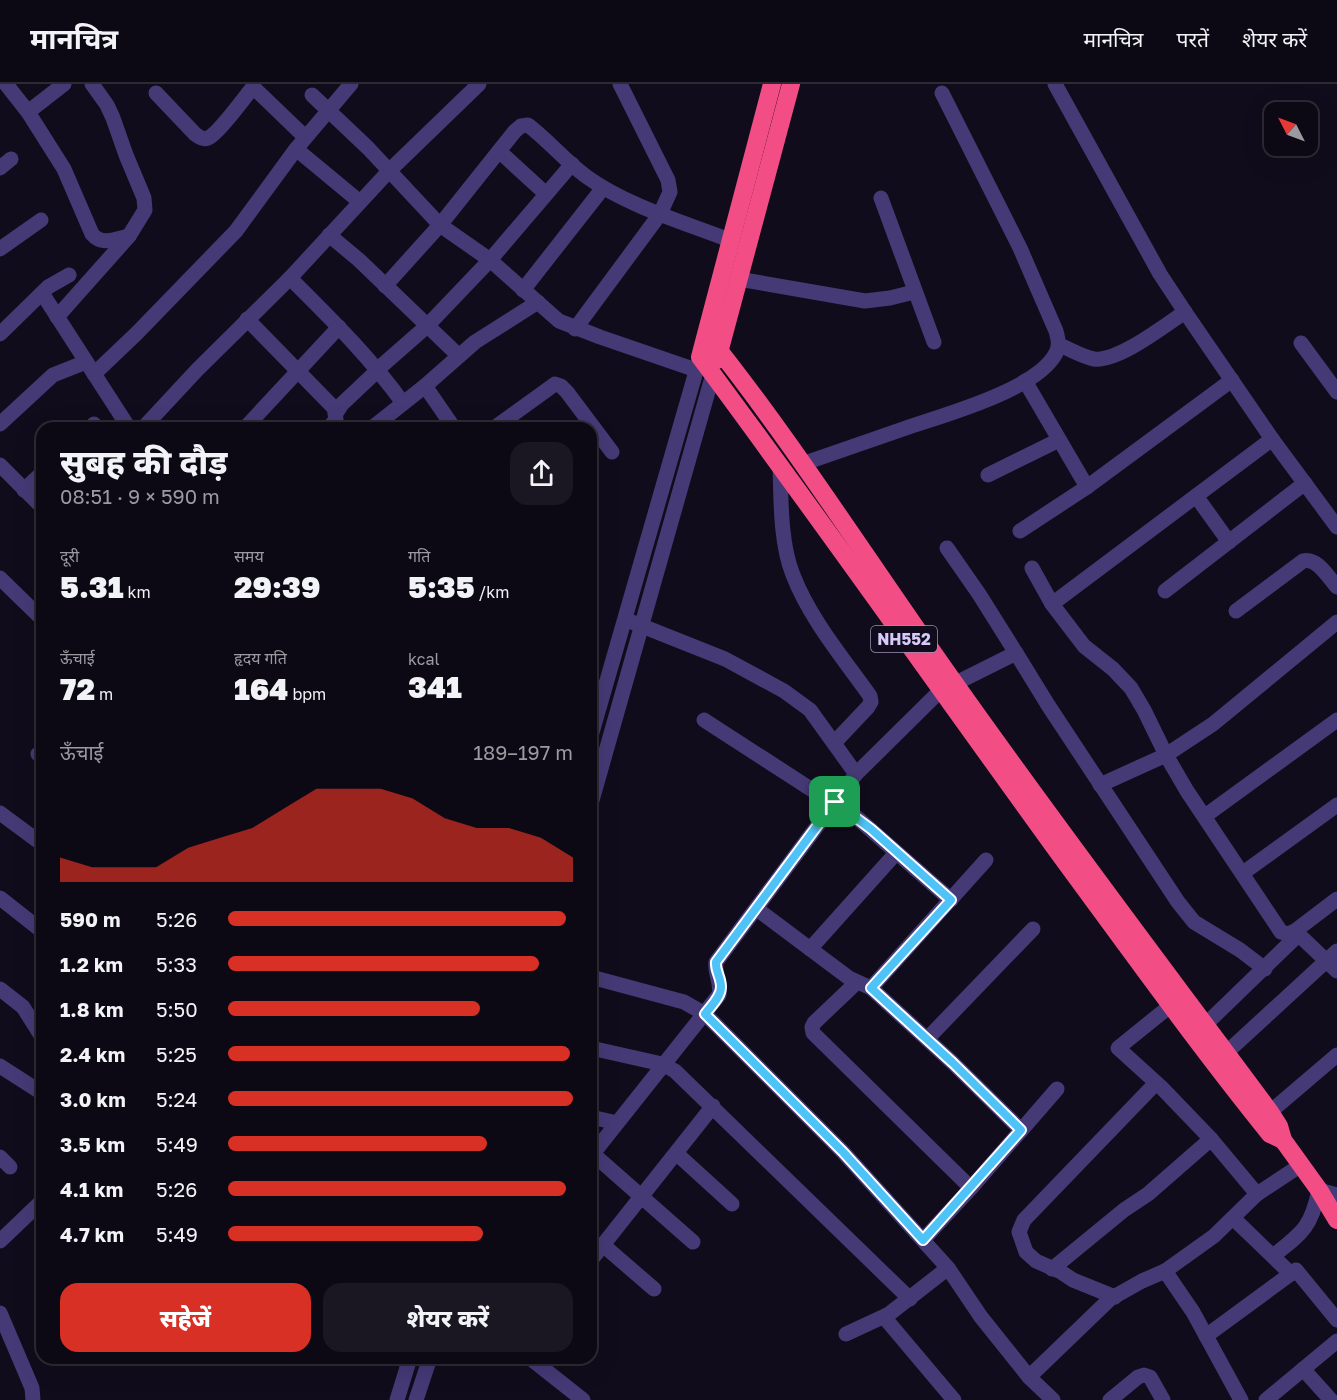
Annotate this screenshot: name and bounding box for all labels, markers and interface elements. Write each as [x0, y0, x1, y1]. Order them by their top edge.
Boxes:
text: मानचित्र [30, 22, 118, 55]
text: मानचित्र [1083, 26, 1143, 52]
text: परतें [1176, 26, 1209, 52]
text: शेयर करें [1242, 26, 1307, 52]
north arrow [1264, 102, 1318, 156]
map controls [1264, 102, 1318, 156]
text: सुबह की दौड़ [60, 442, 228, 481]
button: share [510, 442, 573, 505]
text: 08:51 · 9 × 590 m [60, 484, 220, 508]
text: दूरी [60, 546, 79, 566]
text: समय [234, 546, 264, 566]
text: गति [408, 546, 430, 566]
text: 5.31 [60, 569, 124, 605]
text: 29:39 [234, 569, 320, 605]
text: 5:35 [408, 569, 475, 605]
text: km [124, 582, 151, 602]
text: /km [475, 582, 510, 602]
road number: NH552 [871, 626, 937, 652]
text: ऊँचाई [60, 648, 95, 668]
text: हृदय गति [234, 648, 287, 668]
text: kcal [408, 649, 440, 669]
text: 341 [408, 669, 462, 705]
text: 72 [60, 671, 95, 707]
text: 164 [234, 671, 288, 707]
text: m [95, 684, 113, 704]
text: bpm [288, 684, 326, 704]
text: ऊँचाई [60, 740, 103, 764]
text: 189–197 m [473, 740, 573, 764]
pin [809, 776, 860, 827]
icon: arrive [818, 785, 851, 818]
text: 590 m [60, 907, 120, 931]
text: 5:26 [156, 907, 197, 931]
text: 1.2 km [60, 952, 123, 976]
text: 5:33 [156, 952, 197, 976]
text: 1.8 km [60, 997, 124, 1021]
text: 5:50 [156, 997, 198, 1021]
text: 2.4 km [60, 1042, 125, 1066]
text: 5:25 [156, 1042, 197, 1066]
text: 3.0 km [60, 1087, 126, 1111]
text: 5:24 [156, 1087, 197, 1111]
text: 3.5 km [60, 1132, 125, 1156]
text: 5:49 [156, 1132, 198, 1156]
text: 4.1 km [60, 1177, 123, 1201]
text: 5:26 [156, 1177, 197, 1201]
text: 4.7 km [60, 1222, 124, 1246]
text: 5:49 [156, 1222, 198, 1246]
button: सहेजें [60, 1283, 311, 1352]
button: शेयर करें [323, 1283, 573, 1352]

